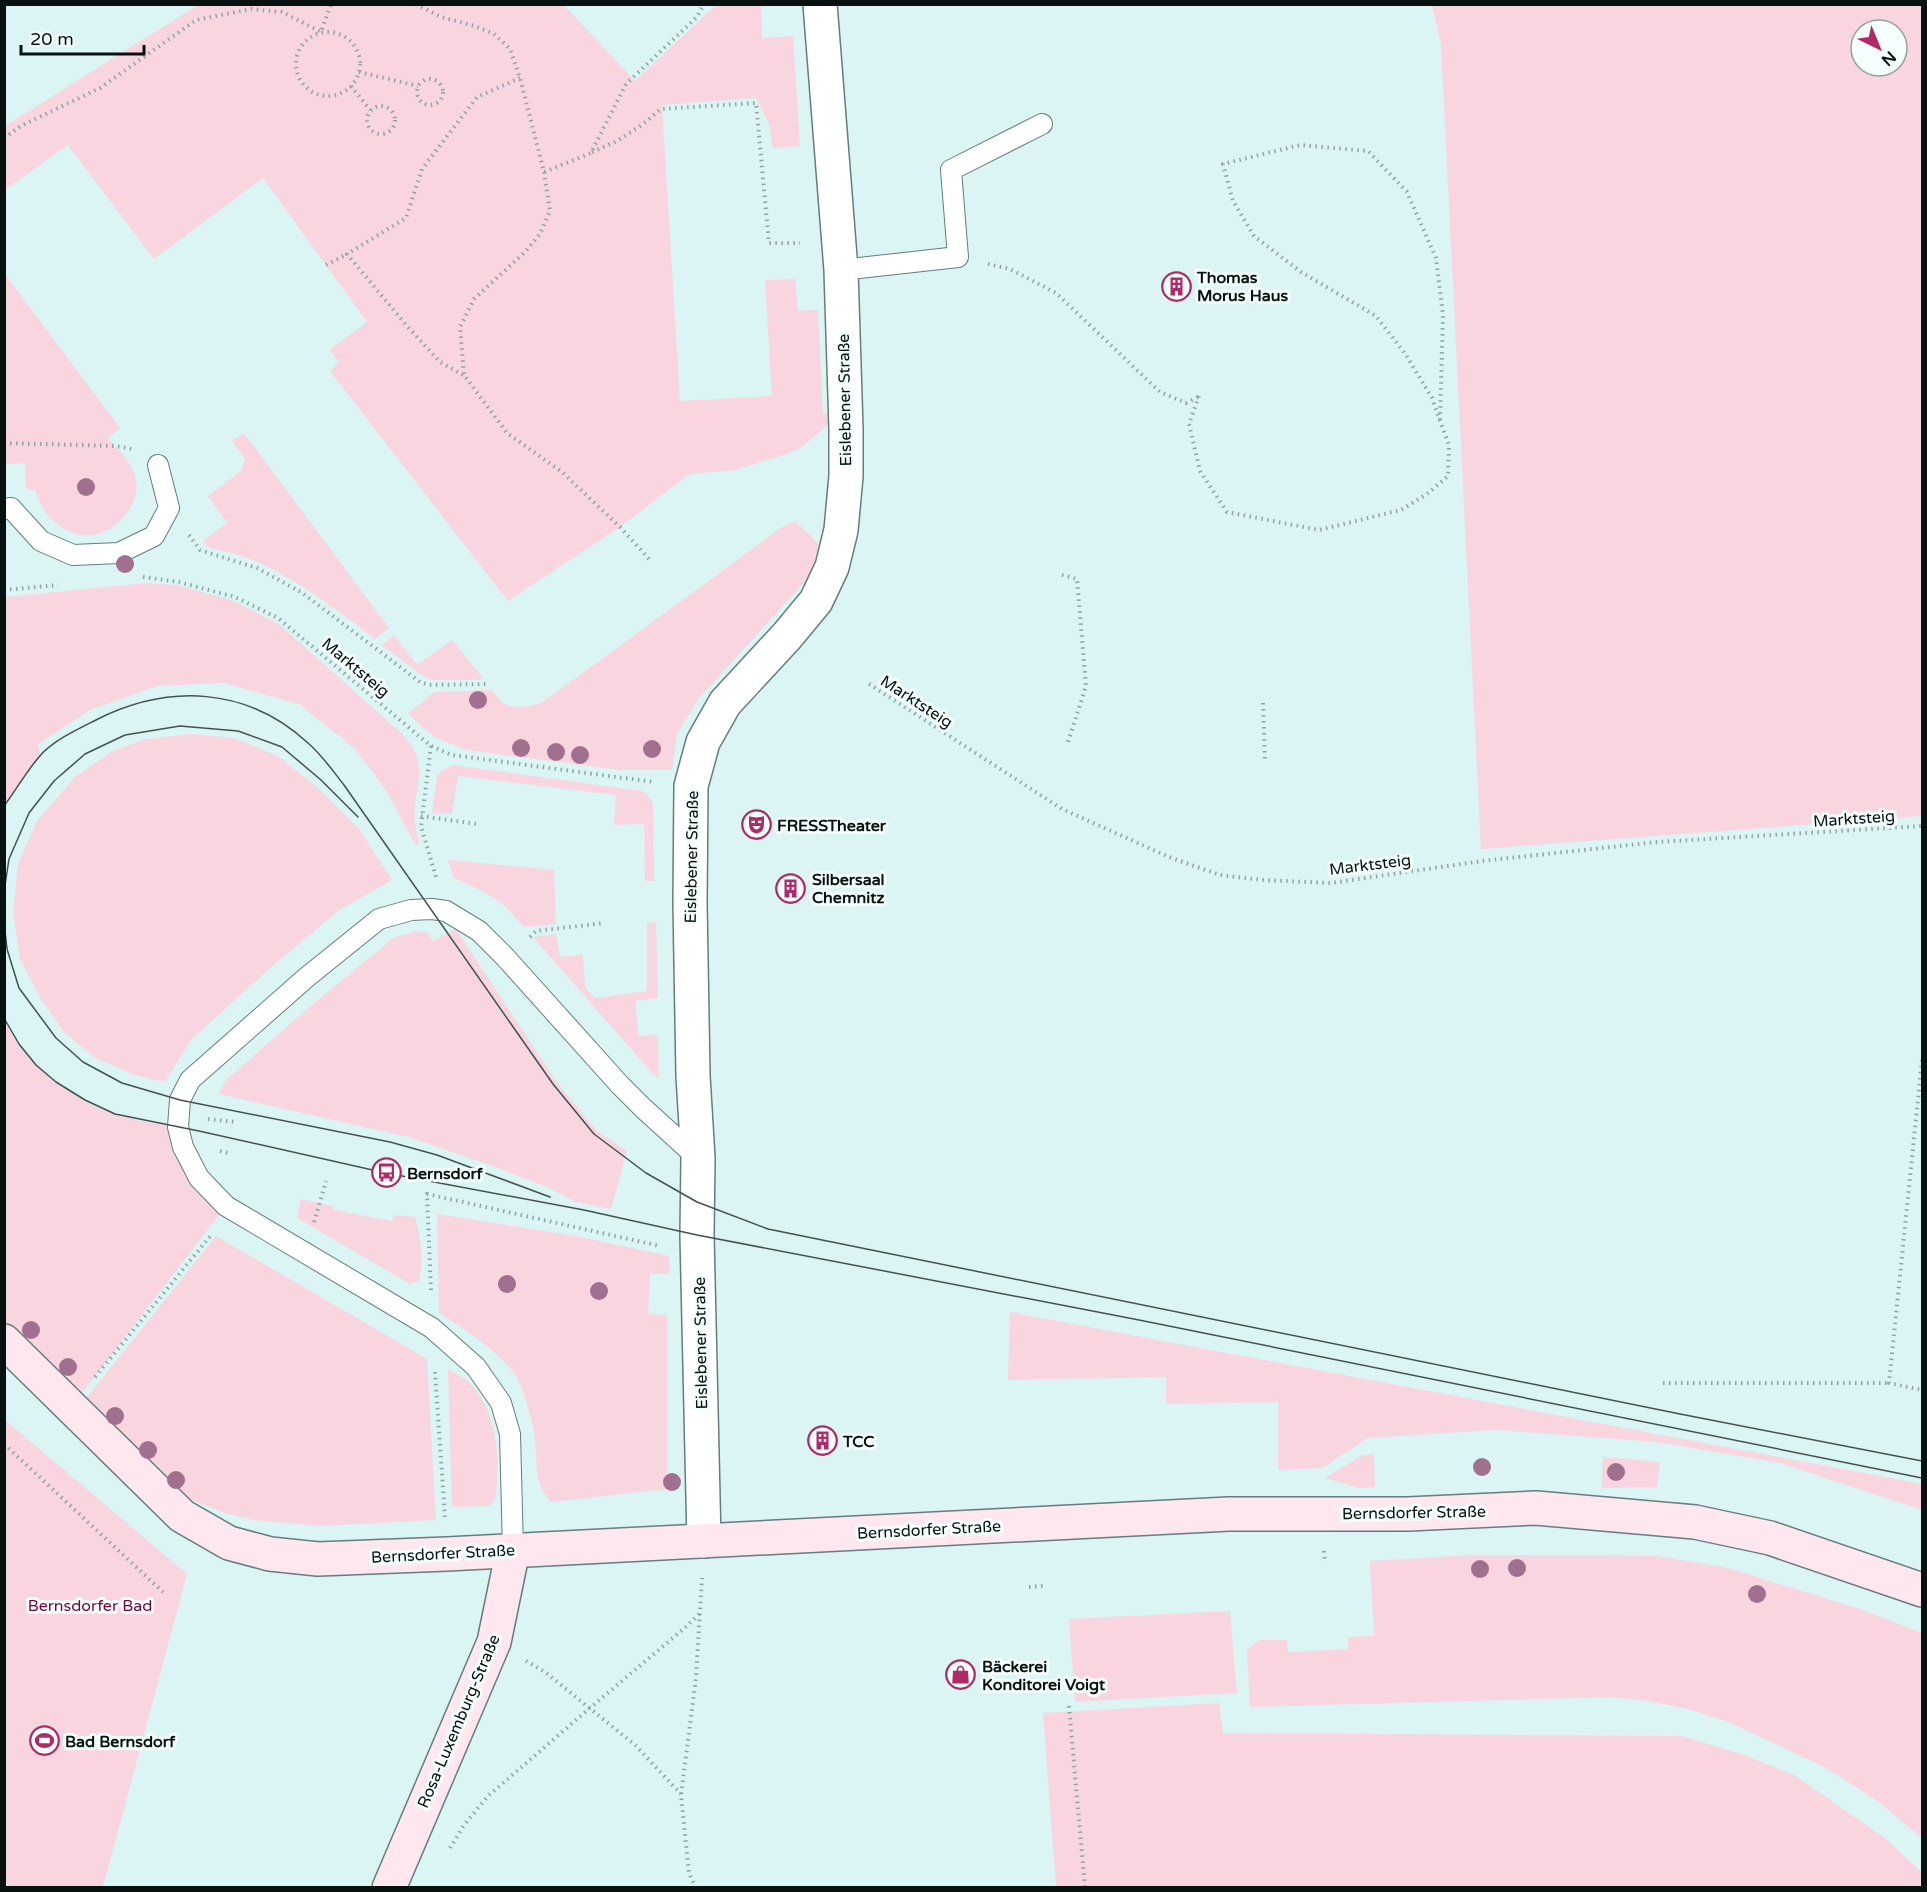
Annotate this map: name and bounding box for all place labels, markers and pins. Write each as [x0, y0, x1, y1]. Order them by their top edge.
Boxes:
place label: Thomas Morus Haus [1196, 268, 1288, 306]
building icon: Thomas Morus Haus [1160, 270, 1192, 302]
theatre icon: FRESSTheater [740, 809, 772, 841]
place label: FRESSTheater [777, 816, 887, 836]
place label: Silbersaal Chemnitz [812, 870, 885, 908]
building icon: Silbersaal Chemnitz [775, 872, 807, 904]
bus stop icon: Bernsdorf [370, 1157, 402, 1189]
place label: Bernsdorf [407, 1164, 484, 1184]
building icon: TCC [806, 1425, 838, 1457]
place label: TCC [842, 1432, 874, 1452]
place label: Bäckerei Konditorei Voigt [982, 1657, 1106, 1695]
shop icon: Bäckerei Konditorei Voigt [945, 1659, 977, 1691]
sports icon: Bad Bernsdorf [28, 1725, 60, 1757]
place label: Bad Bernsdorf [65, 1732, 176, 1752]

